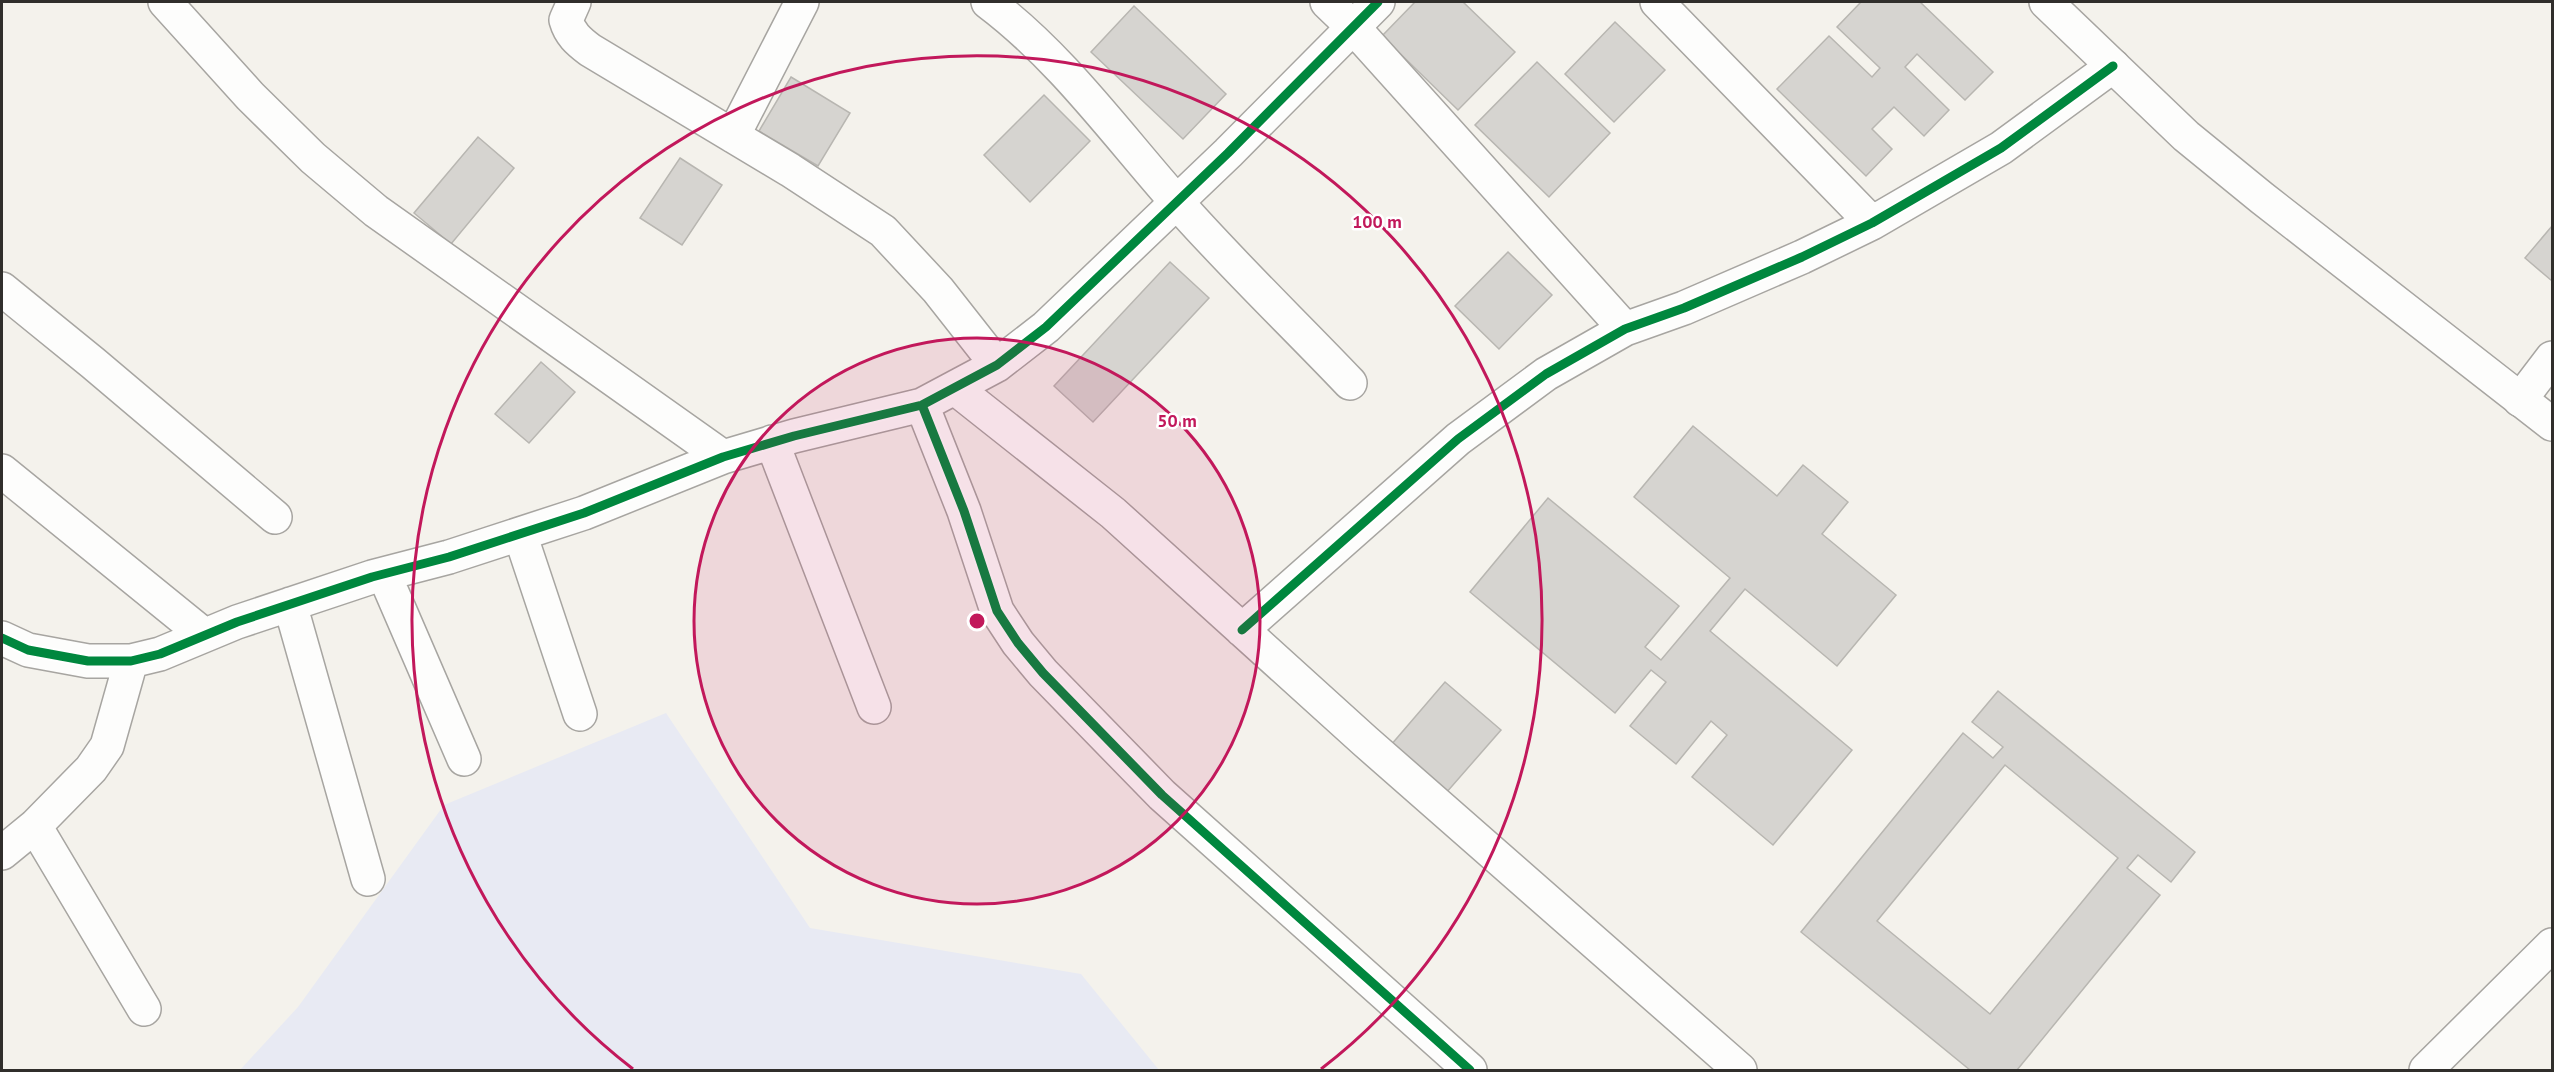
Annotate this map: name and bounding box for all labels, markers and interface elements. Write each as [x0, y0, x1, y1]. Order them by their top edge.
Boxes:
text: 100 m [1352, 210, 1402, 233]
text: 50 m [1157, 409, 1197, 432]
centre of rings [967, 611, 987, 631]

